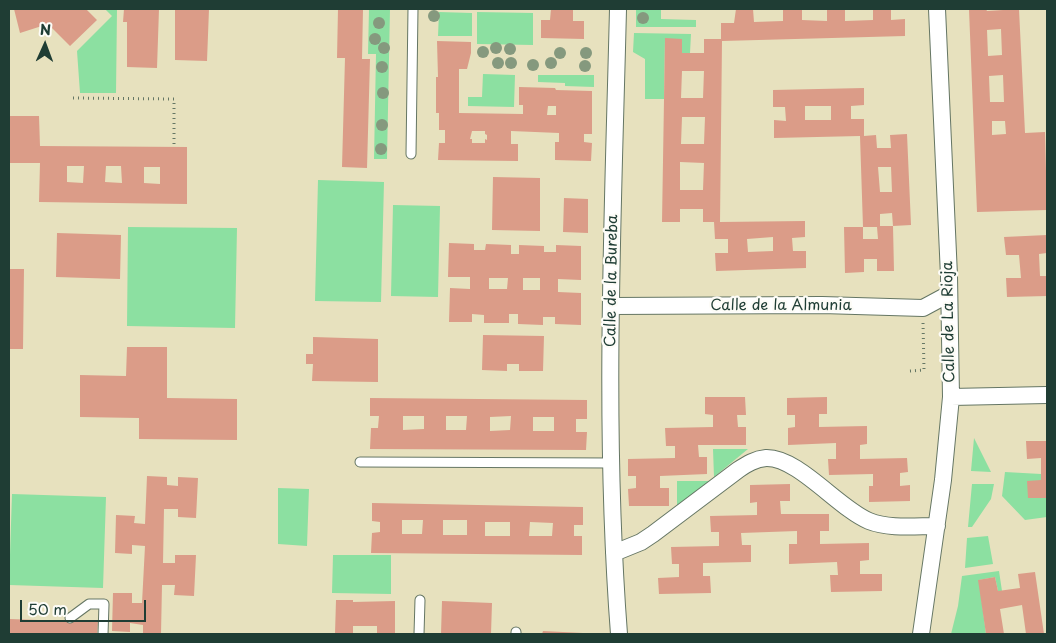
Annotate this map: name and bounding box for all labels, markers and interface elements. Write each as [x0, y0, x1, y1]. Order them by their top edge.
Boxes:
text: N [40, 19, 51, 40]
north arrow [20, 20, 70, 70]
street label: Calle de la Bureba [602, 215, 622, 347]
street label: Calle de La Rioja [939, 261, 959, 383]
street label: Calle de la Almunia [710, 297, 852, 315]
scale bar [22, 590, 149, 622]
text: 50 m [28, 597, 67, 620]

